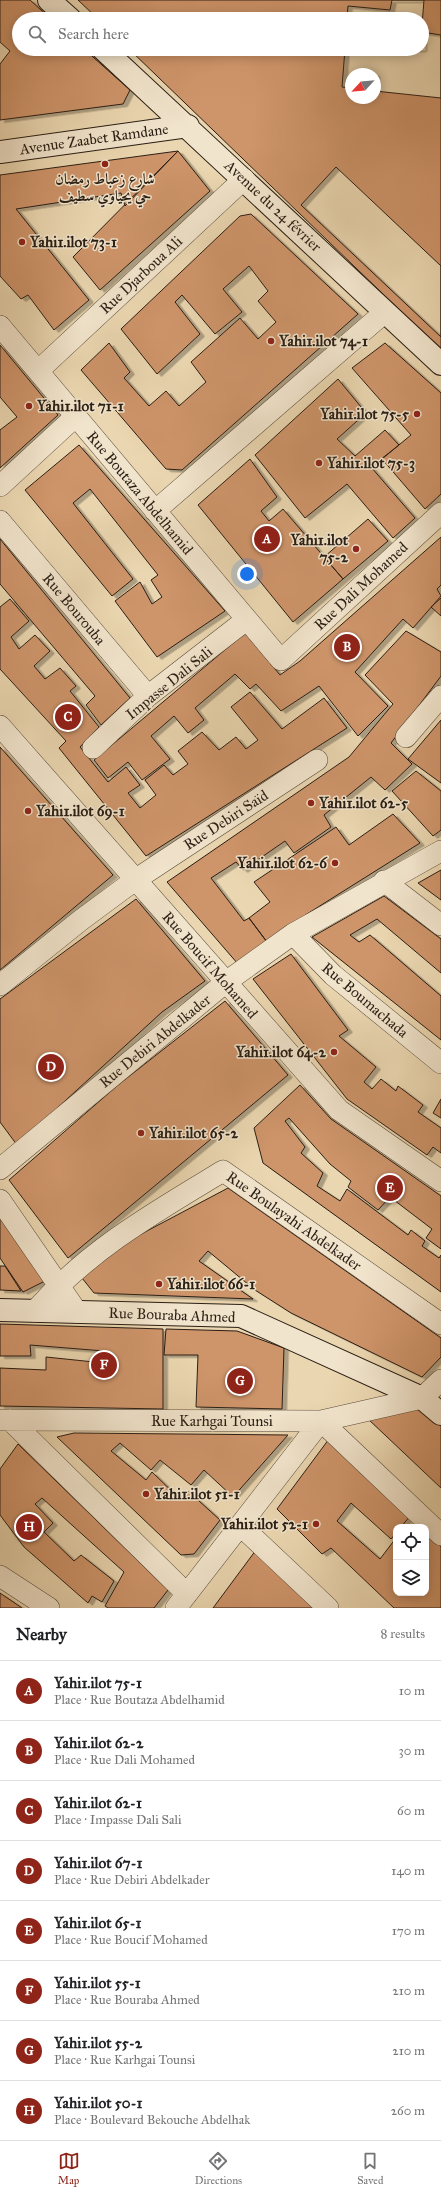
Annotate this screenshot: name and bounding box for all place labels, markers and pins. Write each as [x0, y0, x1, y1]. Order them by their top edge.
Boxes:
marker: شارع زعباط رمضان حي يحياوي سطيف [100, 159, 110, 169]
place label: شارع زعباط رمضان حي يحياوي سطيف [55, 170, 155, 208]
place label: Yahi1.ilot 73-1 [29, 233, 117, 252]
marker: Yahi1.ilot 73-1 [17, 237, 27, 247]
place label: Yahi1.ilot 74-1 [278, 332, 368, 351]
marker: Yahi1.ilot 74-1 [266, 336, 276, 346]
place label: Yahi1.ilot 71-1 [36, 397, 124, 415]
marker: Yahi1.ilot 71-1 [24, 401, 34, 411]
place label: Yahi1.ilot 75-5 [319, 405, 409, 423]
marker: Yahi1.ilot 75-5 [412, 409, 422, 419]
place label: Yahi1.ilot 75-3 [326, 454, 415, 473]
marker: Yahi1.ilot 75-3 [314, 458, 324, 468]
pin: A [254, 524, 280, 554]
place label: Yahi1.ilot 75-2 [289, 531, 349, 566]
marker: Yahi1.ilot 75-2 [351, 544, 361, 554]
pin: B [334, 632, 360, 662]
pin: C [55, 702, 81, 732]
place label: Yahi1.ilot 62-5 [318, 794, 408, 812]
marker: Yahi1.ilot 62-5 [306, 798, 316, 808]
place label: Yahi1.ilot 69-1 [35, 802, 125, 821]
marker: Yahi1.ilot 69-1 [23, 806, 33, 816]
place label: Yahi1.ilot 62-6 [236, 854, 328, 872]
marker: Yahi1.ilot 62-6 [330, 858, 340, 868]
place label: Yahi1.ilot 64-2 [235, 1043, 327, 1062]
marker: Yahi1.ilot 64-2 [329, 1047, 339, 1057]
pin: D [38, 1052, 64, 1082]
place label: Yahi1.ilot 65-2 [148, 1124, 239, 1142]
marker: Yahi1.ilot 65-2 [136, 1128, 146, 1138]
pin: E [377, 1173, 403, 1203]
place label: Yahi1.ilot 66-1 [166, 1275, 255, 1293]
marker: Yahi1.ilot 66-1 [154, 1279, 164, 1289]
pin: F [91, 1350, 117, 1380]
pin: G [227, 1366, 253, 1396]
place label: Yahi1.ilot 51-1 [153, 1485, 240, 1503]
marker: Yahi1.ilot 51-1 [141, 1489, 151, 1499]
pin: H [16, 1512, 42, 1542]
place label: Yahi1.ilot 52-1 [220, 1515, 308, 1533]
marker: Yahi1.ilot 52-1 [311, 1519, 321, 1529]

